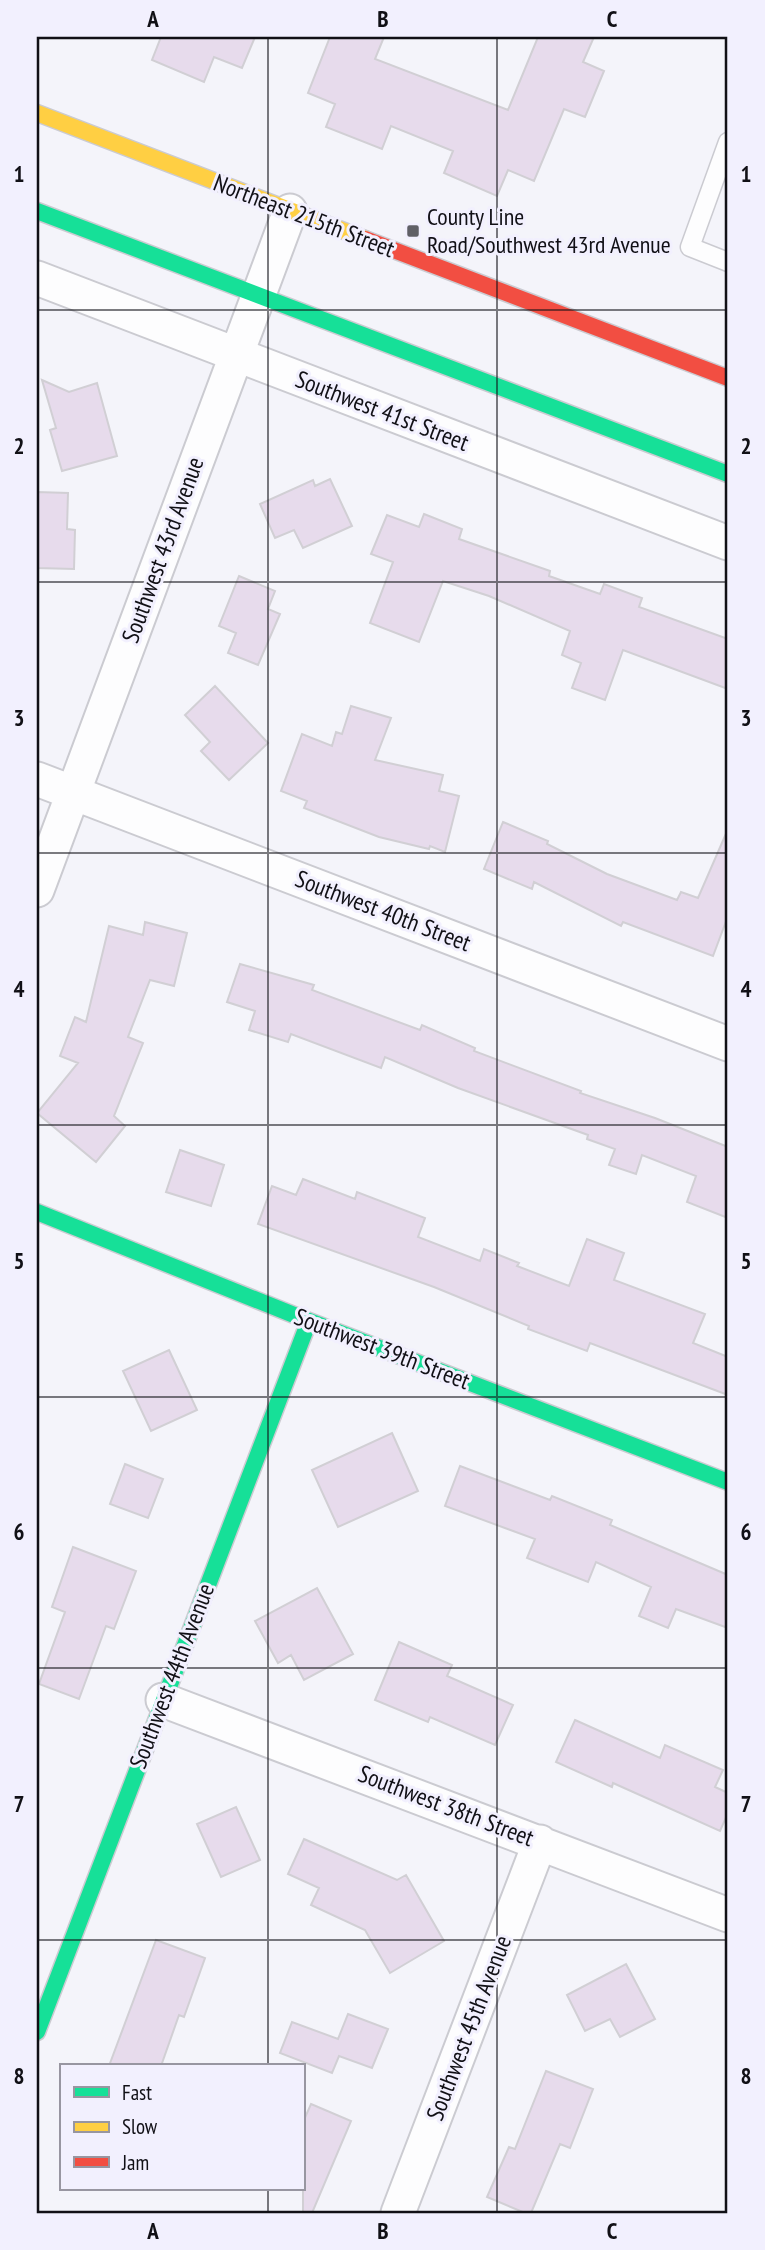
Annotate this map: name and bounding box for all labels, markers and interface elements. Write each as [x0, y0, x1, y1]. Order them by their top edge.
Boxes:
text: A [146, 4, 159, 33]
text: B [377, 4, 389, 33]
text: C [607, 4, 618, 33]
text: 1 [14, 159, 25, 188]
text: 1 [741, 159, 752, 188]
street label: Northeast 215th Street [209, 167, 399, 264]
place label: County Line Road/Southwest 43rd Avenue [427, 201, 671, 260]
marker: County Line Road/Southwest 43rd Avenue [405, 223, 421, 239]
street label: Southwest 41st Street [291, 363, 474, 458]
text: 2 [14, 431, 25, 460]
text: 2 [741, 431, 752, 460]
street label: Southwest 43rd Avenue [115, 453, 211, 647]
text: 3 [14, 703, 25, 732]
text: 3 [741, 703, 752, 732]
street label: Southwest 40th Street [291, 863, 476, 958]
text: 4 [14, 974, 25, 1003]
text: 4 [741, 974, 752, 1003]
text: 5 [14, 1246, 25, 1275]
text: 5 [741, 1246, 752, 1275]
street label: Southwest 39th Street [290, 1301, 475, 1396]
text: 6 [14, 1517, 25, 1546]
text: 6 [741, 1517, 752, 1546]
street label: Southwest 44th Avenue [122, 1579, 221, 1773]
street label: Southwest 38th Street [354, 1758, 539, 1853]
text: 7 [14, 1789, 25, 1818]
text: 7 [741, 1789, 752, 1818]
street label: Southwest 45th Avenue [419, 1931, 518, 2125]
text: 8 [14, 2061, 25, 2090]
text: 8 [741, 2061, 752, 2090]
legend [60, 2064, 304, 2190]
text: Fast [122, 2079, 152, 2106]
text: Slow [122, 2113, 158, 2140]
text: Jam [121, 2149, 149, 2176]
text: A [146, 2216, 159, 2245]
text: B [377, 2216, 389, 2245]
text: C [607, 2216, 618, 2245]

